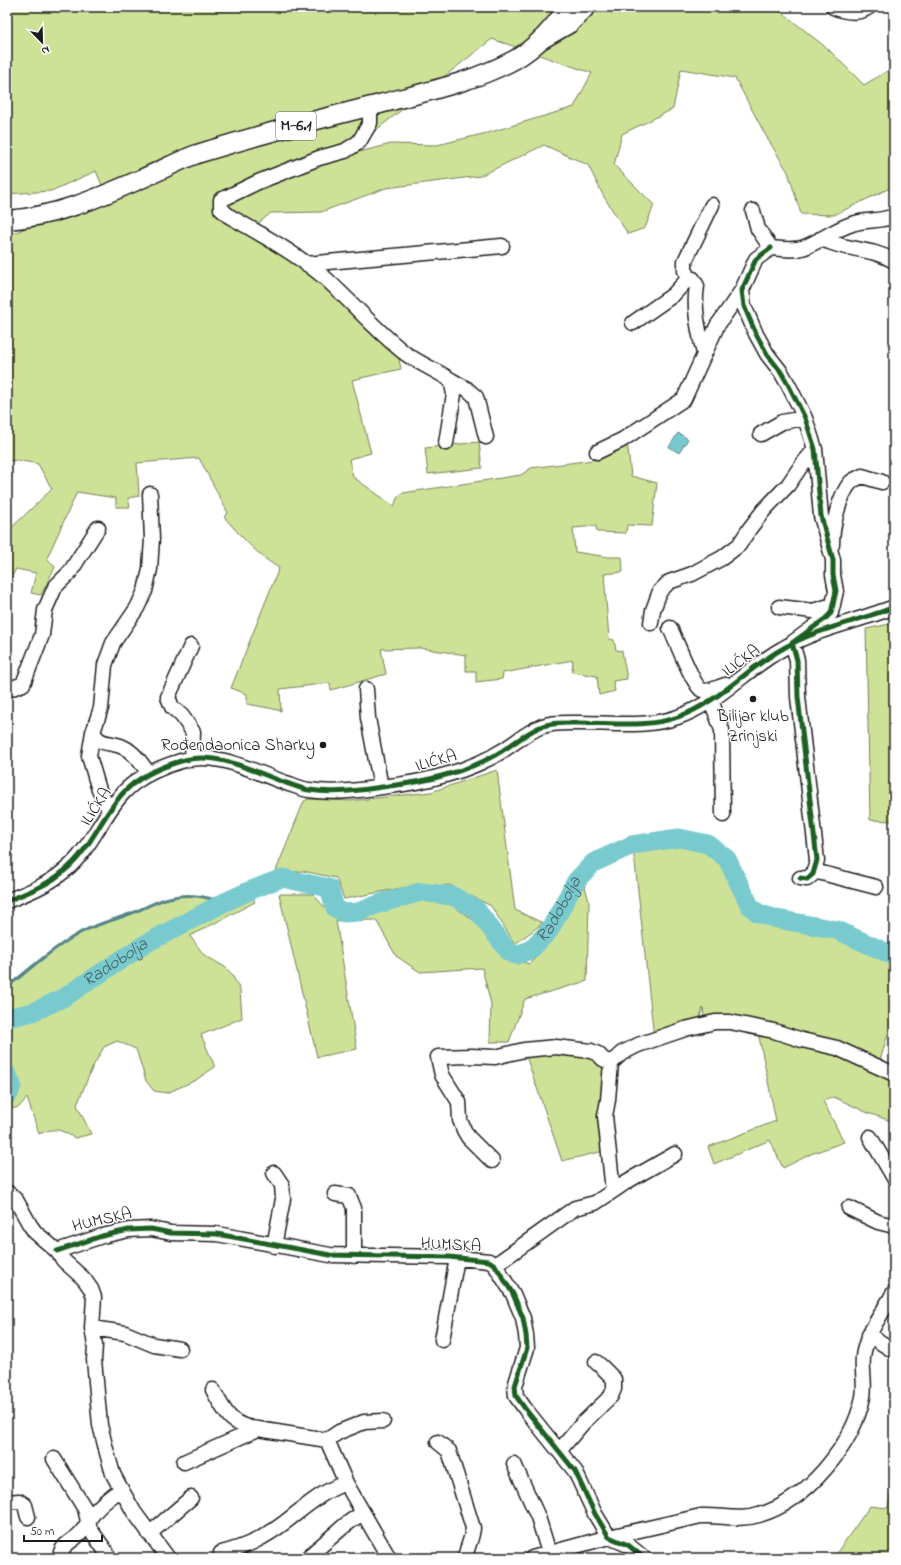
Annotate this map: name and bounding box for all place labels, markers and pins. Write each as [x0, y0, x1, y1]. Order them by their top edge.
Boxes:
marker: Bilijar klub Zrinjski [748, 694, 758, 704]
place label: Bilijar klub Zrinjski [716, 704, 789, 749]
place label: Rođendaonica Sharky [161, 733, 315, 759]
marker: Rođendaonica Sharky [318, 740, 328, 750]

